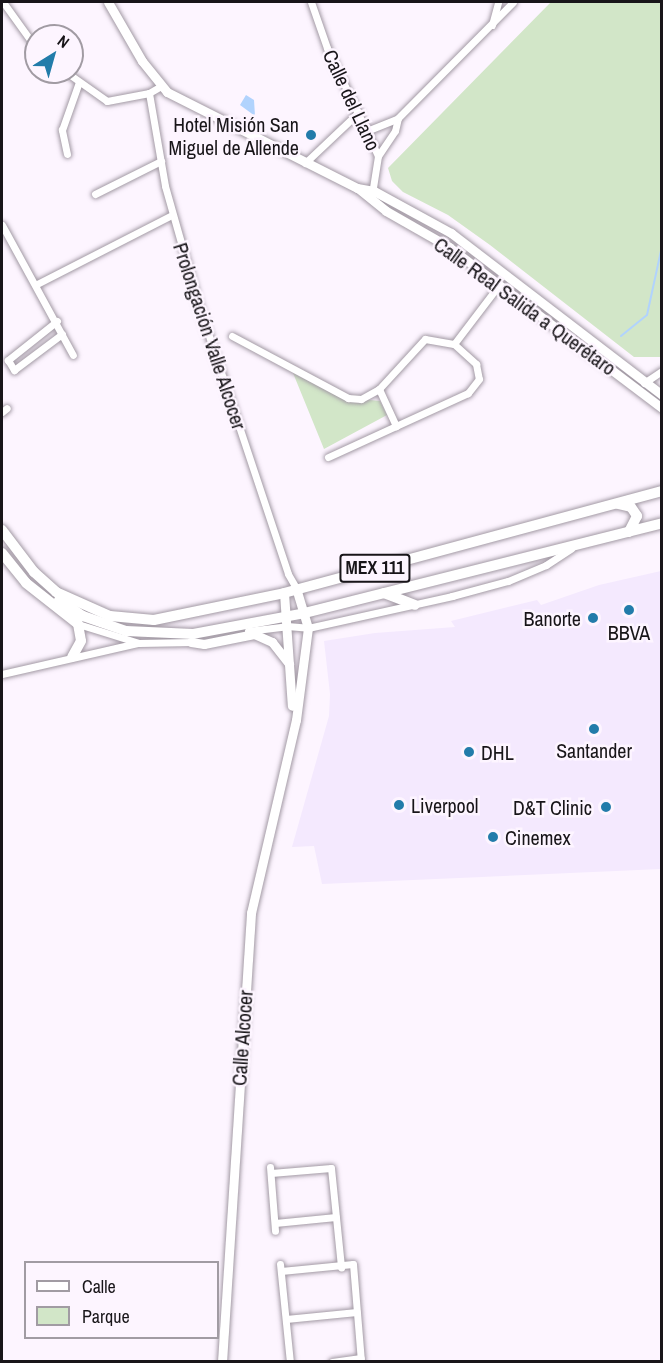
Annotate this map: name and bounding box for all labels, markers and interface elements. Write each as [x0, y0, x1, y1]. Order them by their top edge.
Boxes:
north arrow [24, 24, 84, 84]
text: N [53, 30, 74, 53]
street label: Calle del Llano [318, 46, 386, 154]
place label: Hotel Misión San Miguel de Allende [168, 112, 299, 159]
marker: Hotel Misión San Miguel de Allende [304, 128, 318, 142]
street label: Calle Real Salida a Querétaro [429, 232, 621, 380]
street label: Prolongación Valle Alcocer [168, 239, 252, 433]
road number: MEX 111 [339, 553, 411, 583]
marker: BBVA [622, 603, 636, 617]
place label: Banorte [524, 606, 581, 630]
marker: Banorte [586, 611, 600, 625]
place label: BBVA [608, 620, 650, 644]
marker: Santander [587, 722, 601, 736]
place label: Santander [556, 738, 632, 762]
place label: DHL [481, 740, 514, 764]
marker: DHL [462, 745, 476, 759]
place label: Liverpool [411, 793, 478, 817]
place label: D&T Clinic [513, 795, 592, 819]
marker: Liverpool [392, 798, 406, 812]
marker: D&T Clinic [597, 798, 615, 816]
place label: Cinemex [505, 825, 571, 849]
marker: Cinemex [486, 830, 500, 844]
street label: Calle Alcocer [227, 989, 257, 1087]
legend [24, 1261, 219, 1339]
text: Calle [82, 1274, 116, 1299]
text: Parque [82, 1304, 130, 1329]

